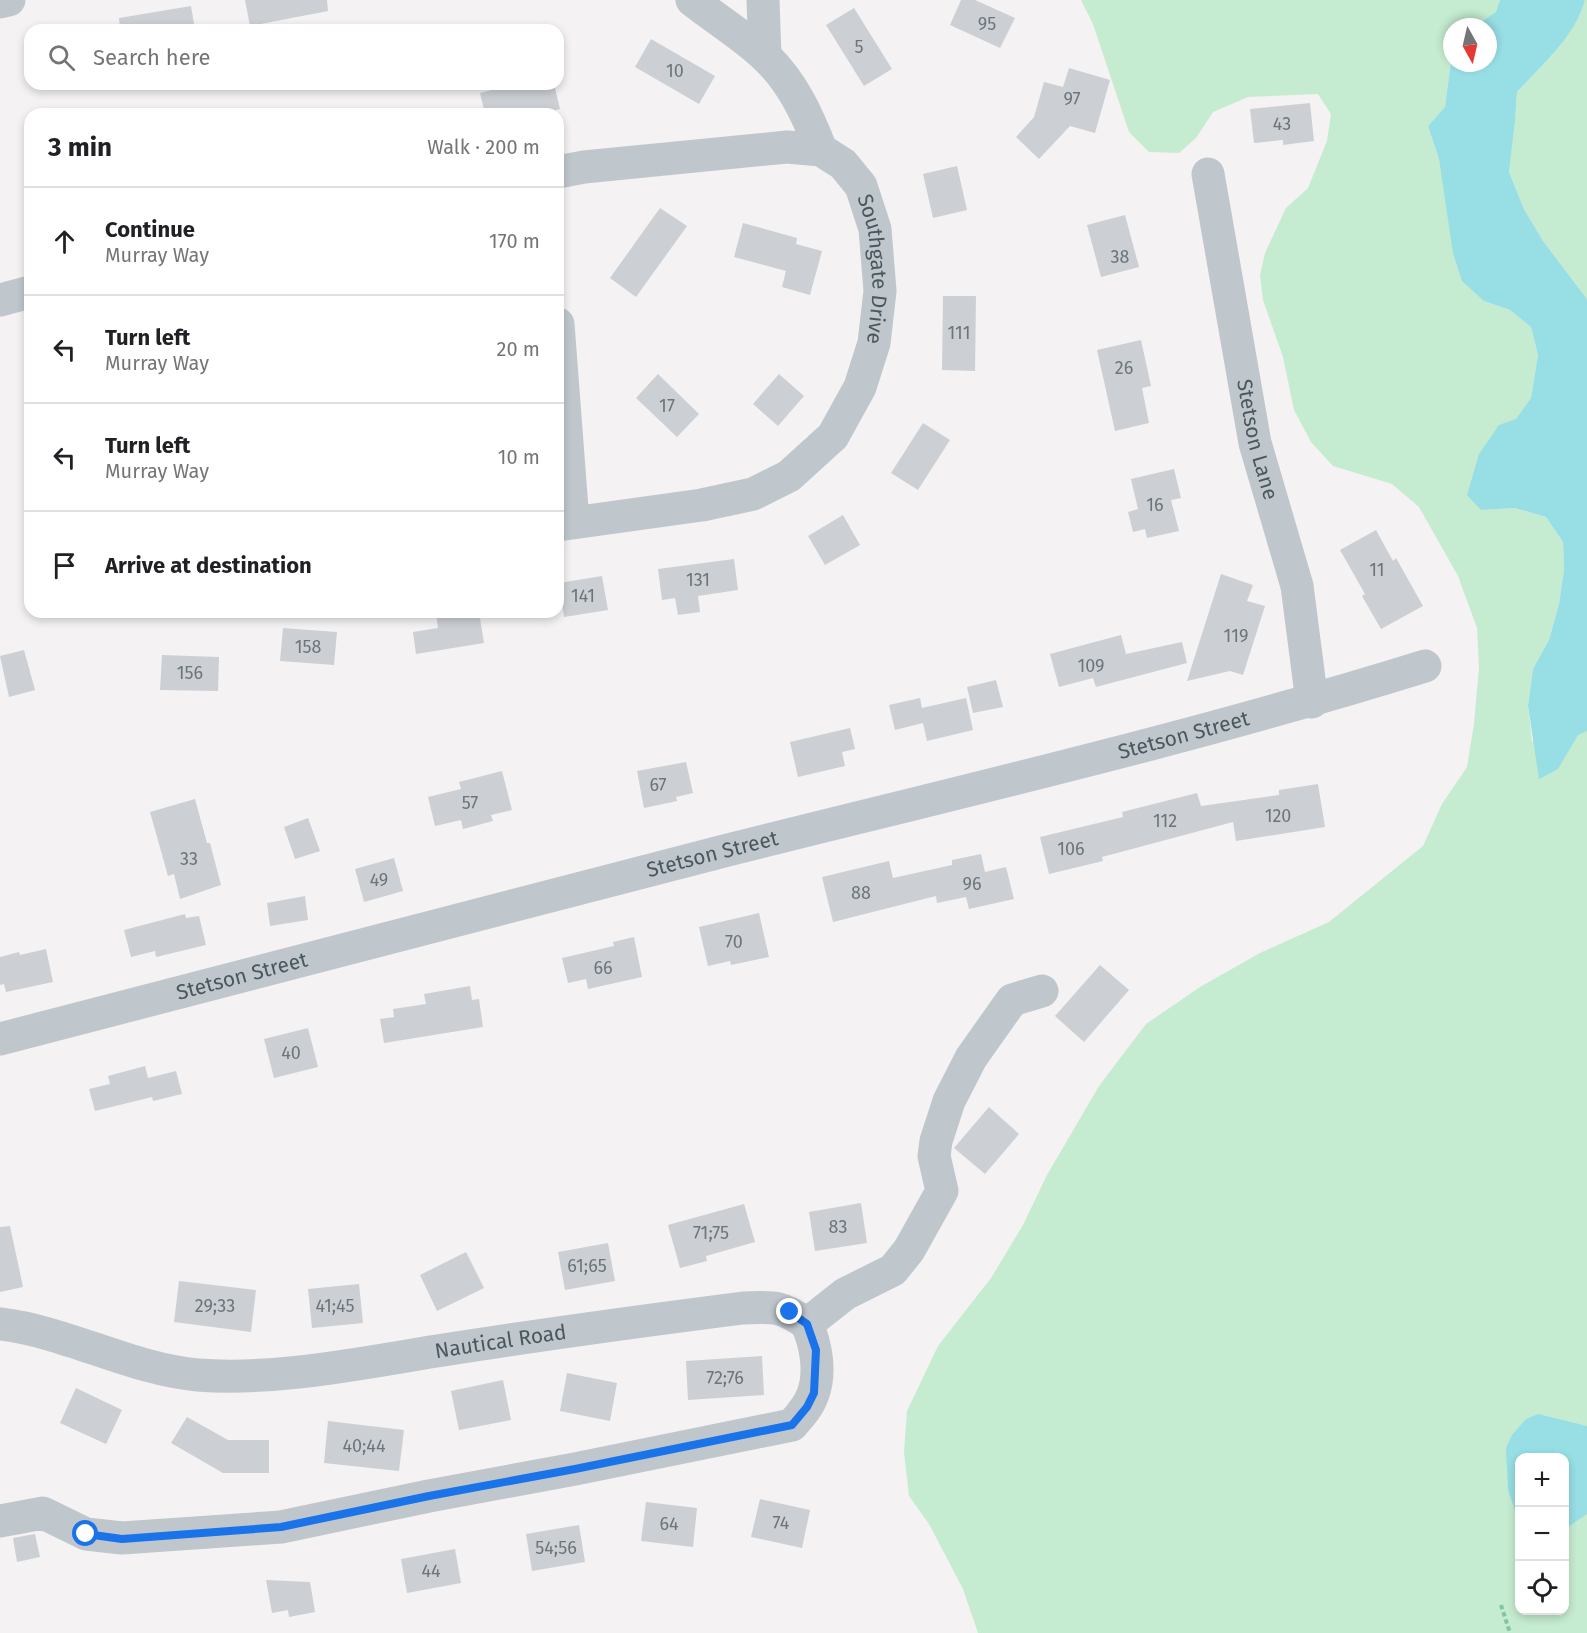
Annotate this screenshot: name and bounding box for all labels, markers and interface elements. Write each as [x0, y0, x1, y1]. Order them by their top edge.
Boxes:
house number: 95 [978, 13, 996, 35]
north arrow [1443, 18, 1497, 72]
search box [24, 24, 564, 90]
house number: 5 [854, 36, 864, 58]
icon: search [45, 41, 78, 74]
text: Search here [93, 44, 211, 71]
house number: 10 [666, 60, 684, 82]
house number: 97 [1063, 88, 1081, 110]
house number: 43 [1273, 113, 1291, 135]
text: 3 min [48, 132, 112, 163]
text: Walk · 200 m [427, 135, 540, 159]
street label: Southgate Drive [851, 191, 893, 345]
text: Continue [105, 216, 195, 243]
icon: ahead [48, 225, 81, 258]
text: 170 m [489, 229, 540, 253]
text: Murray Way [105, 243, 209, 267]
house number: 38 [1111, 246, 1130, 268]
house number: 111 [948, 322, 970, 344]
text: Turn left [105, 324, 190, 351]
icon: left [48, 333, 81, 366]
text: 20 m [497, 337, 540, 361]
text: Murray Way [105, 351, 209, 375]
house number: 26 [1115, 357, 1133, 379]
street label: Stetson Lane [1231, 377, 1284, 503]
house number: 17 [659, 395, 675, 417]
text: Turn left [105, 432, 190, 459]
icon: left [48, 441, 81, 474]
text: 10 m [498, 445, 540, 469]
text: Murray Way [105, 459, 209, 483]
house number: 16 [1146, 494, 1164, 516]
icon: arrive [48, 549, 81, 582]
text: Arrive at destination [105, 552, 312, 579]
house number: 11 [1369, 559, 1385, 581]
house number: 131 [686, 569, 710, 591]
house number: 141 [571, 585, 595, 607]
house number: 119 [1224, 625, 1248, 647]
house number: 158 [295, 636, 321, 658]
house number: 109 [1077, 655, 1105, 677]
house number: 156 [177, 662, 203, 684]
street label: Stetson Street [1115, 705, 1253, 765]
house number: 67 [649, 774, 667, 796]
house number: 57 [462, 792, 478, 814]
house number: 120 [1265, 805, 1291, 827]
house number: 112 [1153, 810, 1177, 832]
street label: Stetson Street [644, 825, 781, 883]
house number: 106 [1057, 838, 1085, 860]
house number: 33 [180, 848, 198, 870]
house number: 49 [370, 869, 388, 891]
house number: 96 [962, 873, 982, 895]
house number: 88 [851, 882, 871, 904]
house number: 70 [725, 931, 743, 953]
street label: Stetson Street [173, 946, 311, 1006]
house number: 66 [593, 957, 613, 979]
house number: 40 [281, 1042, 301, 1064]
house number: 83 [829, 1216, 847, 1238]
house number: 71;75 [693, 1222, 729, 1244]
house number: 61;65 [567, 1255, 607, 1277]
house number: 29;33 [195, 1295, 235, 1317]
house number: 41;45 [316, 1295, 354, 1317]
route end [776, 1298, 802, 1324]
street label: Nautical Road [433, 1319, 568, 1364]
house number: 72;76 [706, 1367, 744, 1389]
house number: 40;44 [342, 1435, 386, 1457]
map controls [1515, 1453, 1569, 1615]
button: + [1515, 1453, 1569, 1507]
button: − [1515, 1507, 1569, 1561]
house number: 74 [773, 1512, 790, 1534]
house number: 64 [659, 1513, 679, 1535]
route start [72, 1520, 98, 1546]
house number: 54;56 [535, 1537, 577, 1559]
house number: 44 [421, 1560, 441, 1582]
button: locate [1515, 1561, 1569, 1615]

